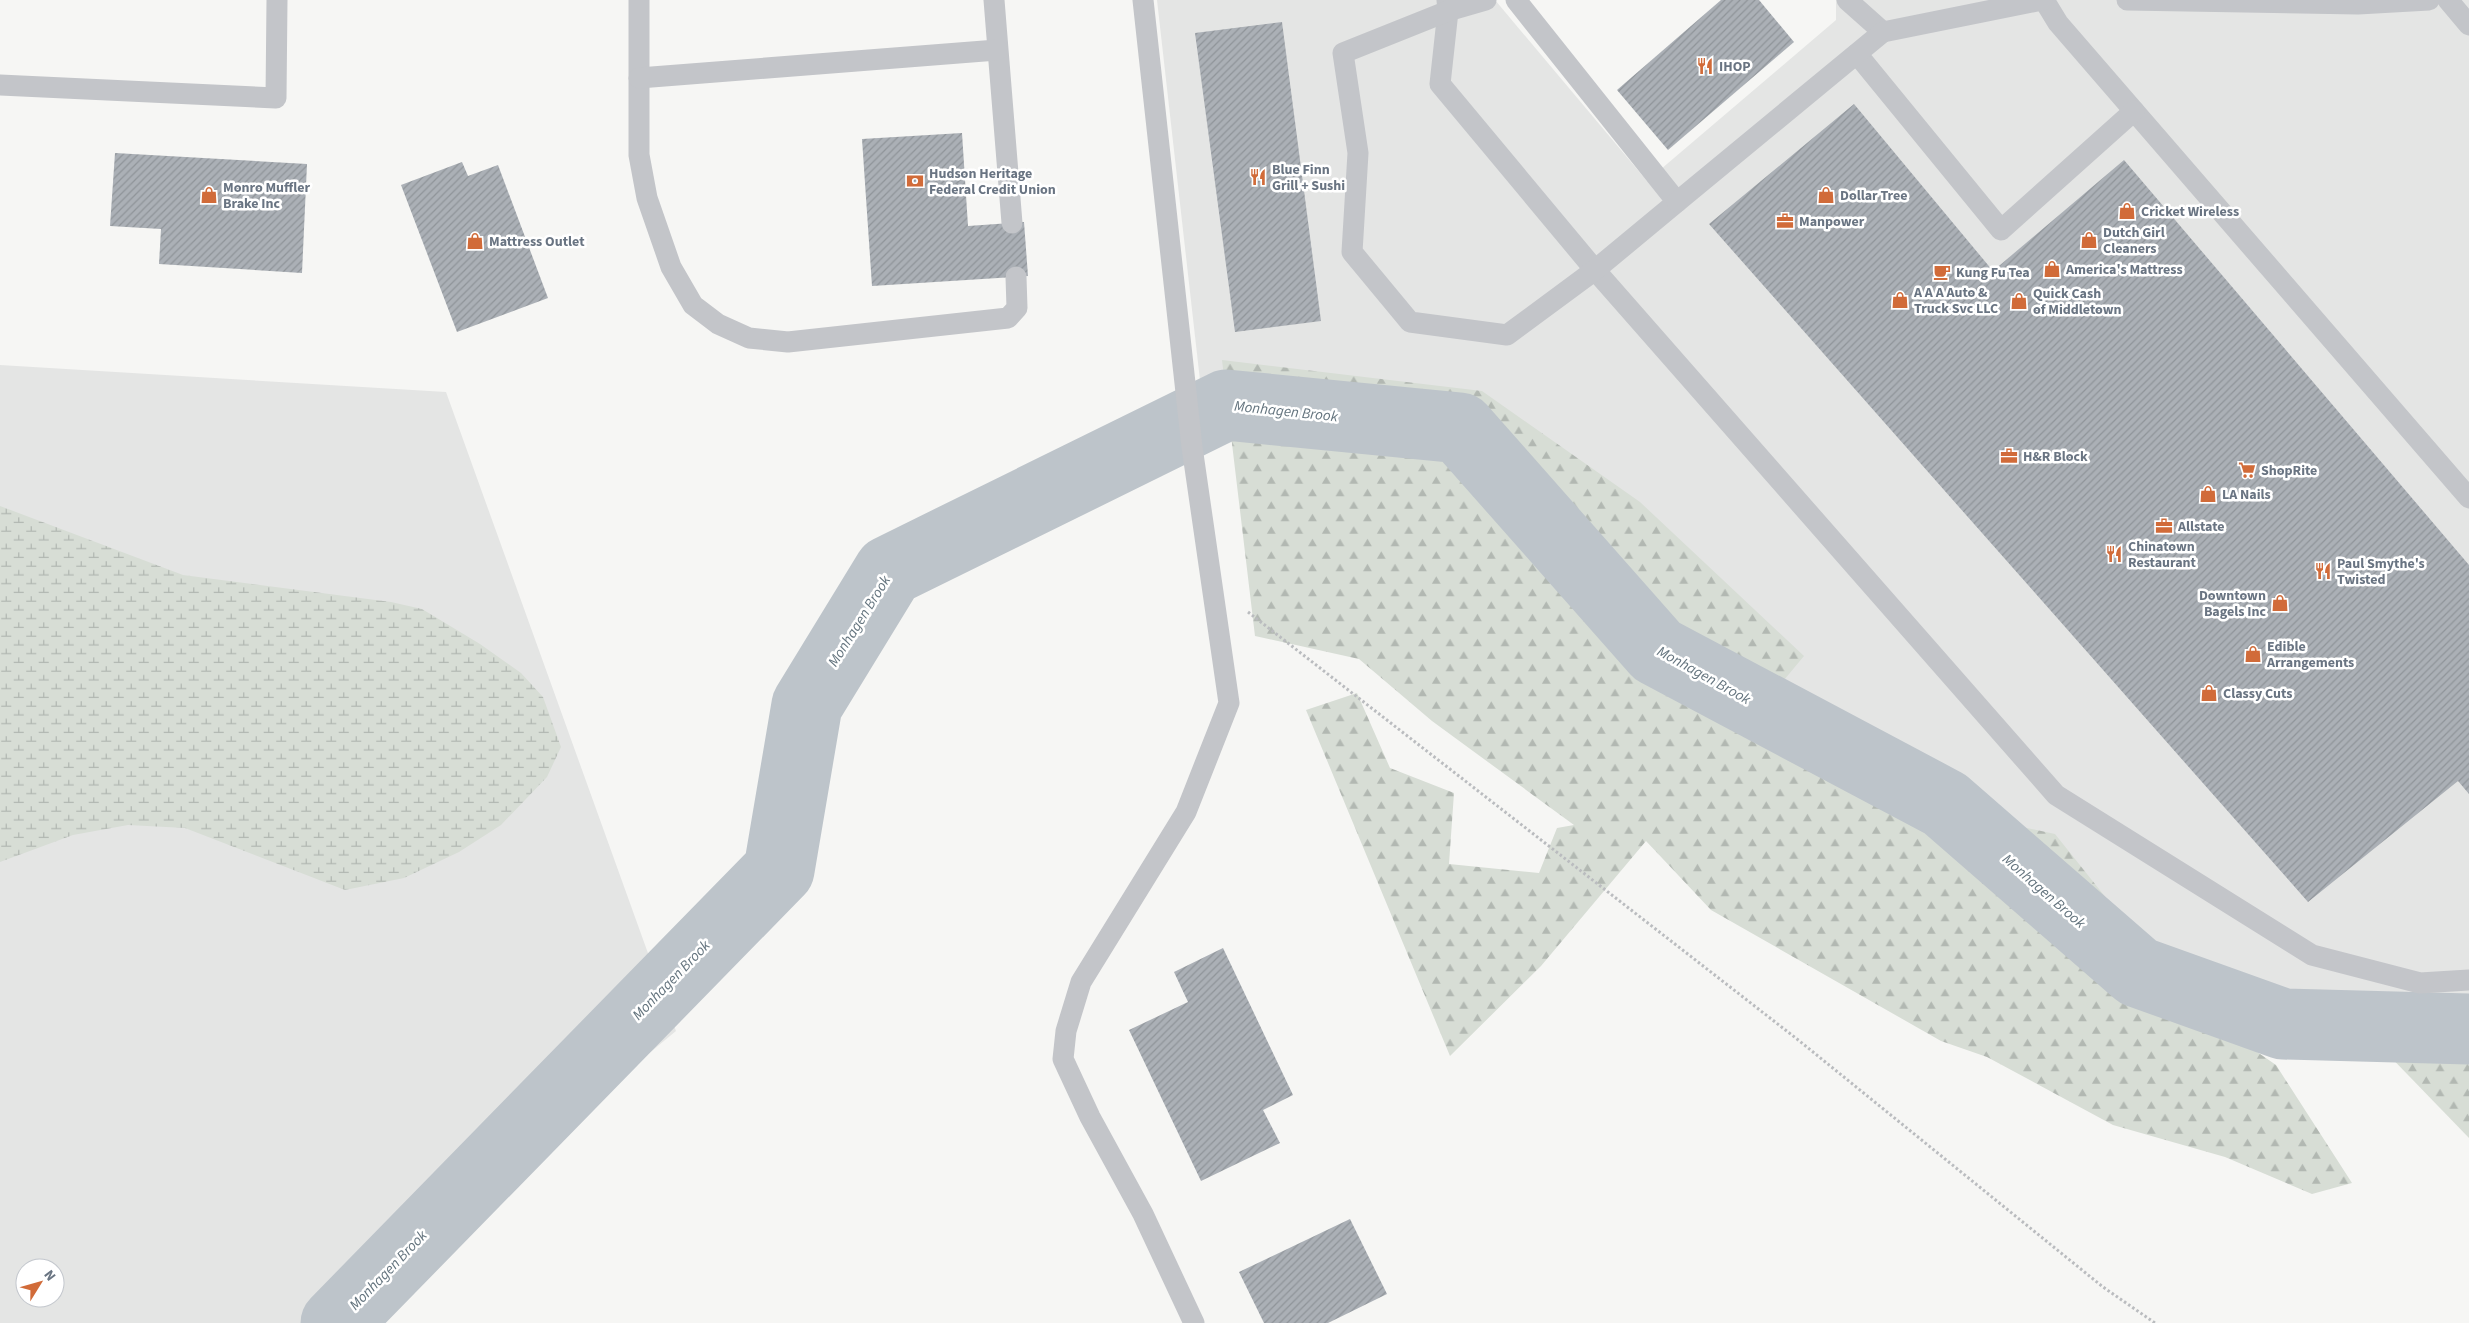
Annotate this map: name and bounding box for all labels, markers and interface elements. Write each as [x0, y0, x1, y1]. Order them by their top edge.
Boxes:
restaurant icon: IHOP [1695, 56, 1715, 76]
place label: IHOP [1719, 57, 1751, 77]
place label: Blue Finn Grill + Sushi [1272, 160, 1345, 196]
place label: Hudson Heritage Federal Credit Union [929, 164, 1056, 200]
restaurant icon: Blue Finn Grill + Sushi [1248, 167, 1268, 187]
bank icon: Hudson Heritage Federal Credit Union [905, 171, 925, 191]
place label: Monro Muffler Brake Inc [223, 178, 311, 214]
shop icon: Monro Muffler Brake Inc [199, 185, 219, 205]
shop icon: Dollar Tree [1816, 185, 1836, 205]
place label: Dollar Tree [1840, 186, 1908, 206]
shop icon: Cricket Wireless [2117, 201, 2137, 221]
place label: Cricket Wireless [2141, 202, 2239, 222]
office icon: Manpower [1775, 211, 1795, 231]
place label: Manpower [1799, 212, 1865, 232]
place label: Dutch Girl Cleaners [2103, 223, 2165, 259]
shop icon: Dutch Girl Cleaners [2079, 230, 2099, 250]
shop icon: Mattress Outlet [465, 231, 485, 251]
place label: Mattress Outlet [489, 232, 585, 252]
shop icon: America's Mattress [2042, 259, 2062, 279]
place label: America's Mattress [2065, 260, 2183, 280]
cafe icon: Kung Fu Tea [1932, 262, 1952, 282]
place label: Kung Fu Tea [1956, 263, 2030, 283]
place label: A A A Auto & Truck Svc LLC [1913, 283, 1998, 319]
place label: Quick Cash of Middletown [2033, 284, 2122, 320]
shop icon: A A A Auto & Truck Svc LLC [1890, 290, 1910, 310]
shop icon: Quick Cash of Middletown [2009, 291, 2029, 311]
water label: Monhagen Brook [1233, 396, 1340, 427]
office icon: H&R Block [1999, 446, 2019, 466]
place label: H&R Block [2023, 447, 2088, 467]
supermarket icon: ShopRite [2237, 460, 2257, 480]
place label: ShopRite [2261, 461, 2317, 481]
shop icon: LA Nails [2198, 484, 2218, 504]
place label: LA Nails [2222, 485, 2271, 505]
office icon: Allstate [2154, 516, 2174, 536]
place label: Allstate [2177, 517, 2225, 537]
place label: Chinatown Restaurant [2128, 537, 2197, 573]
restaurant icon: Chinatown Restaurant [2104, 544, 2124, 564]
place label: Paul Smythe's Twisted [2337, 554, 2425, 590]
restaurant icon: Paul Smythe's Twisted [2313, 561, 2333, 581]
water label: Monhagen Brook [823, 571, 896, 671]
place label: Downtown Bagels Inc [2199, 586, 2266, 622]
shop icon: Downtown Bagels Inc [2270, 593, 2290, 613]
place label: Edible Arrangements [2266, 637, 2354, 673]
water label: Monhagen Brook [1653, 641, 1755, 710]
shop icon: Edible Arrangements [2243, 644, 2263, 664]
shop icon: Classy Cuts [2199, 683, 2219, 703]
place label: Classy Cuts [2223, 684, 2292, 704]
water label: Monhagen Brook [1997, 849, 2091, 934]
water label: Monhagen Brook [628, 935, 716, 1025]
water label: Monhagen Brook [345, 1225, 433, 1315]
north arrow [15, 1258, 65, 1308]
text: N [39, 1266, 60, 1286]

